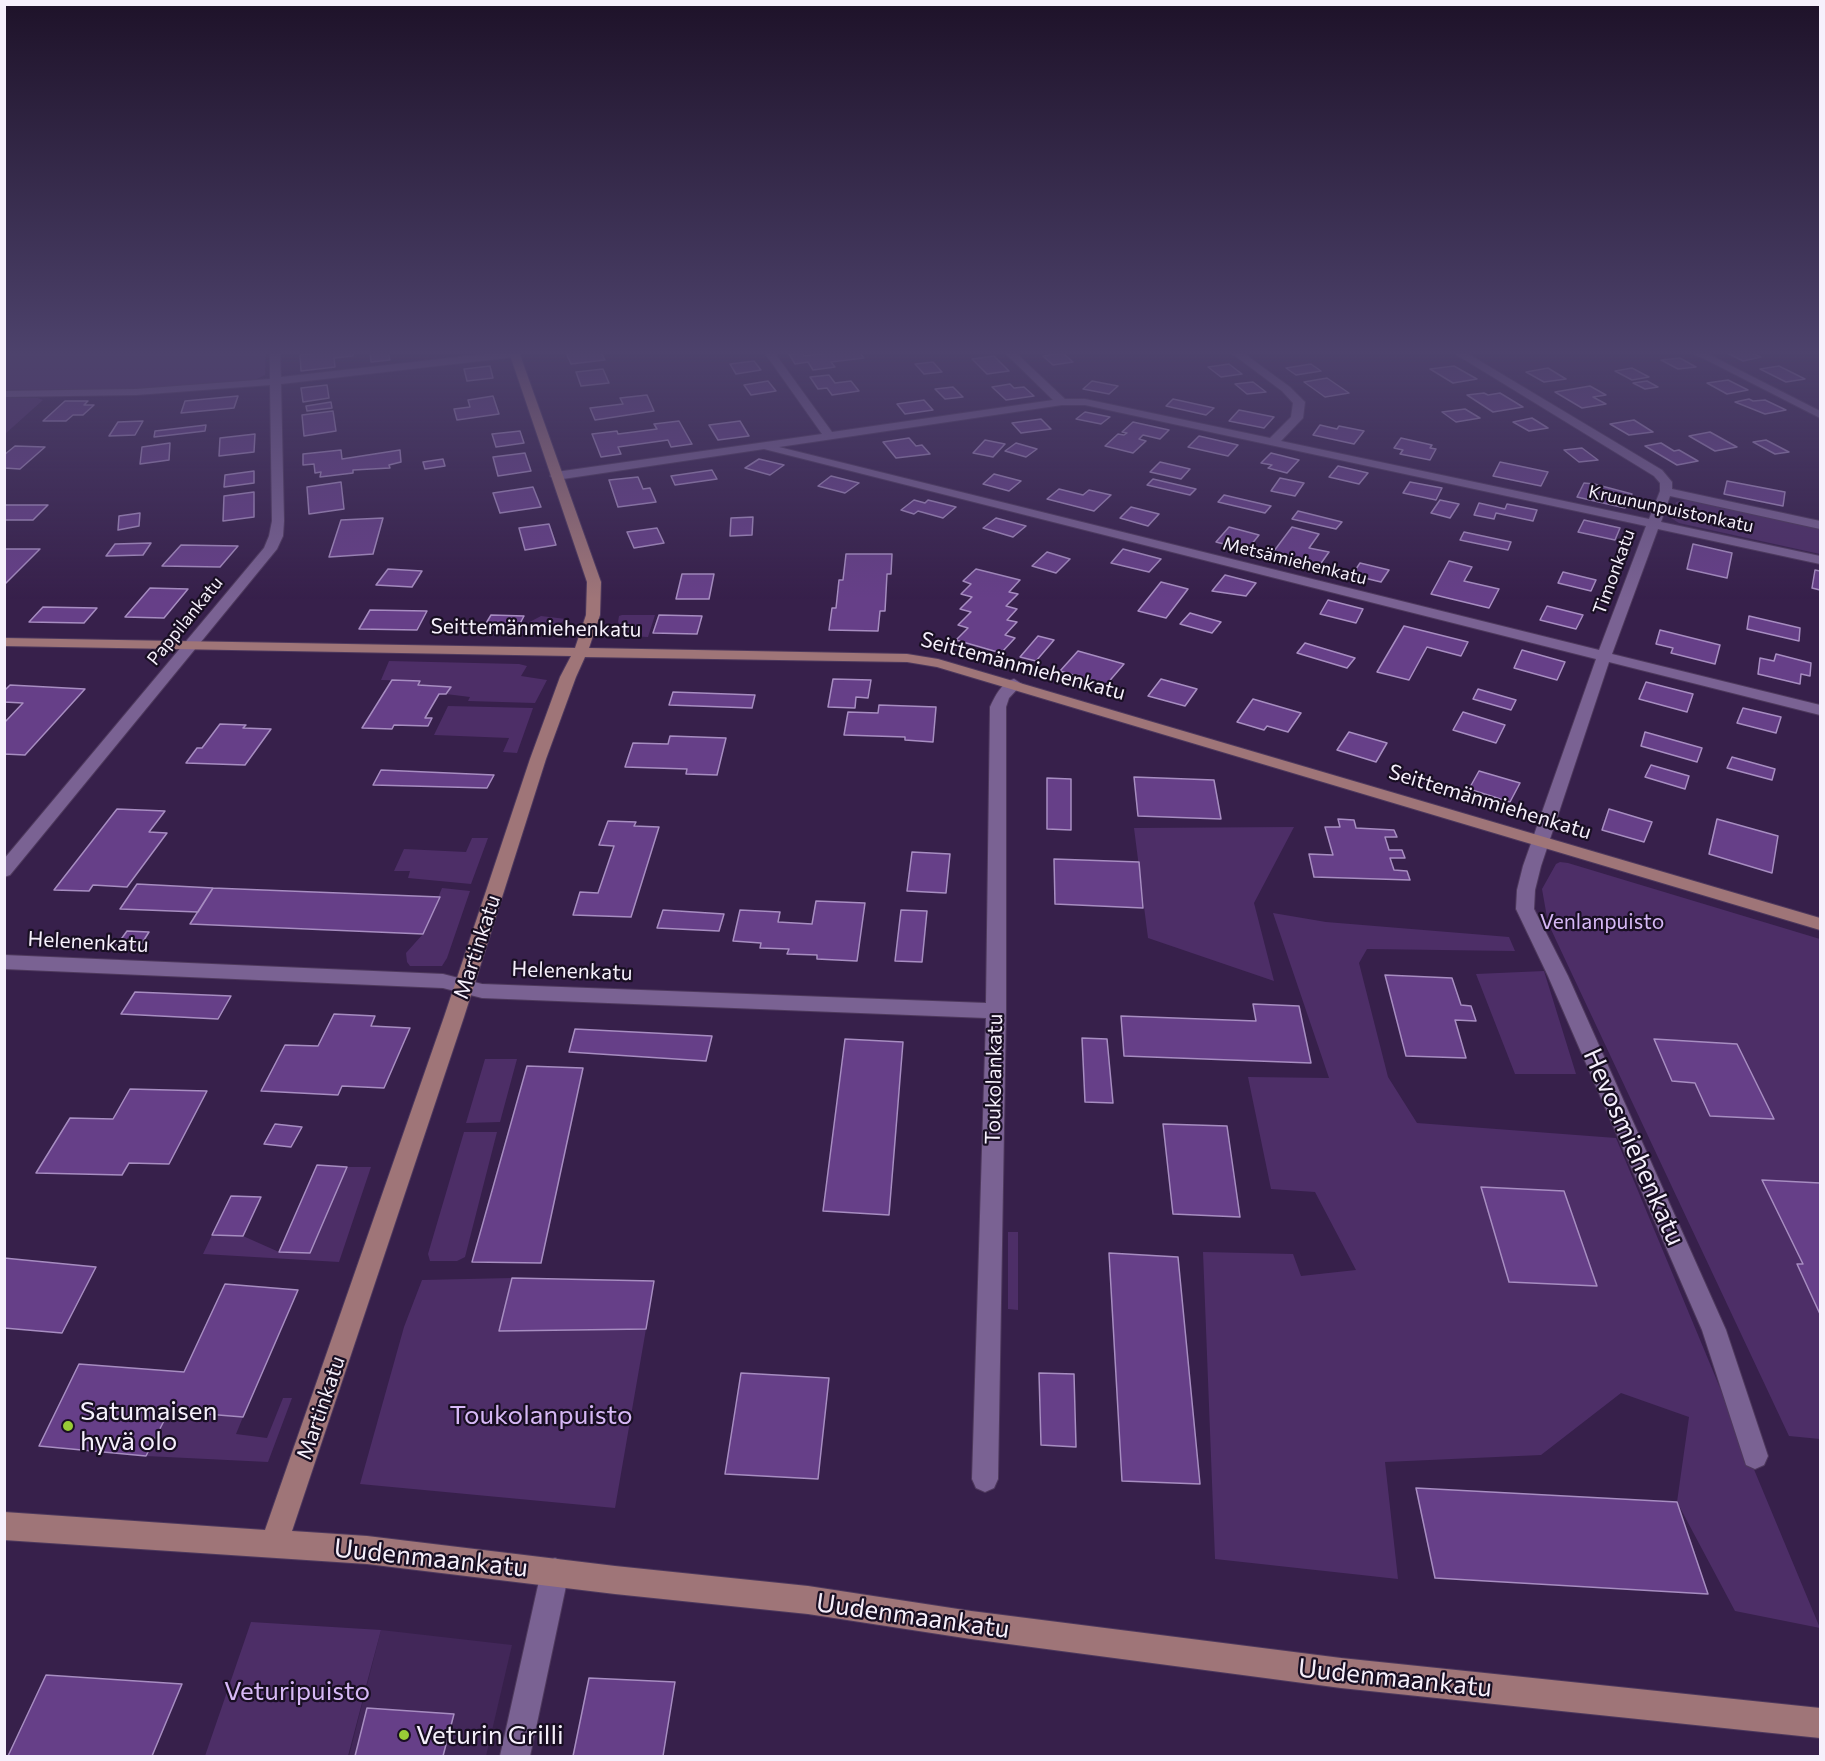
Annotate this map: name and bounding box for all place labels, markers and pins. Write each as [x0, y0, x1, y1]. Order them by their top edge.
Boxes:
place label: Satumaisen hyvä olo [80, 1395, 217, 1456]
marker: Satumaisen hyvä olo [61, 1419, 75, 1433]
place label: Veturin Grilli [416, 1719, 564, 1751]
marker: Veturin Grilli [397, 1728, 411, 1742]

